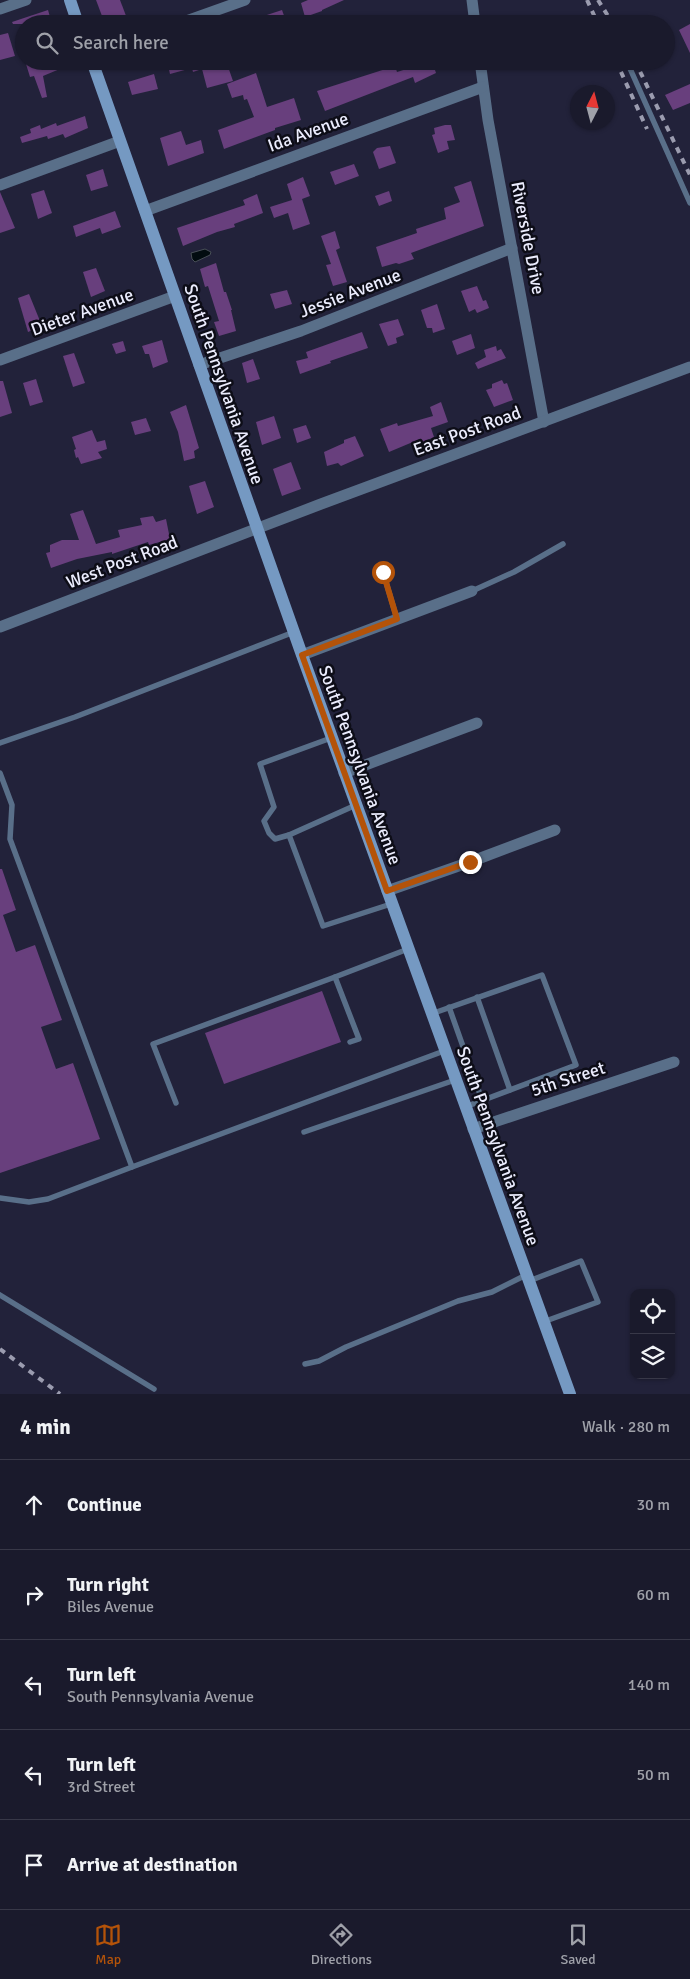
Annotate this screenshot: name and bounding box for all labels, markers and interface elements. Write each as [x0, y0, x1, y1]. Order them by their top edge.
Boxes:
search box [15, 15, 675, 70]
icon: search [33, 29, 61, 57]
text: Search here [73, 31, 169, 55]
north arrow [570, 85, 615, 130]
street label: Ida Avenue [265, 107, 351, 157]
street label: Riverside Drive [506, 180, 550, 296]
street label: Jessie Avenue [296, 264, 404, 322]
street label: South Pennsylvania Avenue [179, 281, 269, 487]
street label: Dieter Avenue [28, 283, 136, 341]
street label: East Post Road [410, 401, 524, 461]
street label: West Post Road [63, 531, 181, 593]
route start [372, 561, 395, 584]
street label: South Pennsylvania Avenue [314, 662, 406, 868]
route end [459, 851, 482, 874]
street label: South Pennsylvania Avenue [452, 1043, 544, 1249]
street label: 5th Street [528, 1057, 608, 1101]
map controls [630, 1289, 675, 1379]
button: locate [630, 1289, 675, 1334]
button: layers [630, 1334, 675, 1379]
text: 4 min [20, 1414, 71, 1440]
text: Walk · 280 m [582, 1417, 670, 1437]
icon: ahead [20, 1491, 48, 1519]
text: Continue [67, 1493, 142, 1517]
text: 30 m [636, 1495, 670, 1515]
text: Turn right [67, 1573, 149, 1597]
icon: right [20, 1581, 48, 1609]
text: 60 m [636, 1585, 670, 1605]
text: Biles Avenue [67, 1597, 154, 1617]
text: Turn left [67, 1663, 136, 1687]
icon: left [20, 1671, 48, 1699]
text: 140 m [628, 1675, 670, 1695]
text: South Pennsylvania Avenue [67, 1687, 254, 1707]
text: Turn left [67, 1753, 136, 1777]
icon: left [20, 1761, 48, 1789]
text: 50 m [636, 1765, 670, 1785]
text: 3rd Street [67, 1777, 135, 1797]
icon: arrive [20, 1851, 48, 1879]
text: Arrive at destination [67, 1853, 238, 1877]
tab: Map [94, 1921, 122, 1968]
tab: Directions [311, 1921, 372, 1968]
tab: Saved [560, 1921, 596, 1968]

